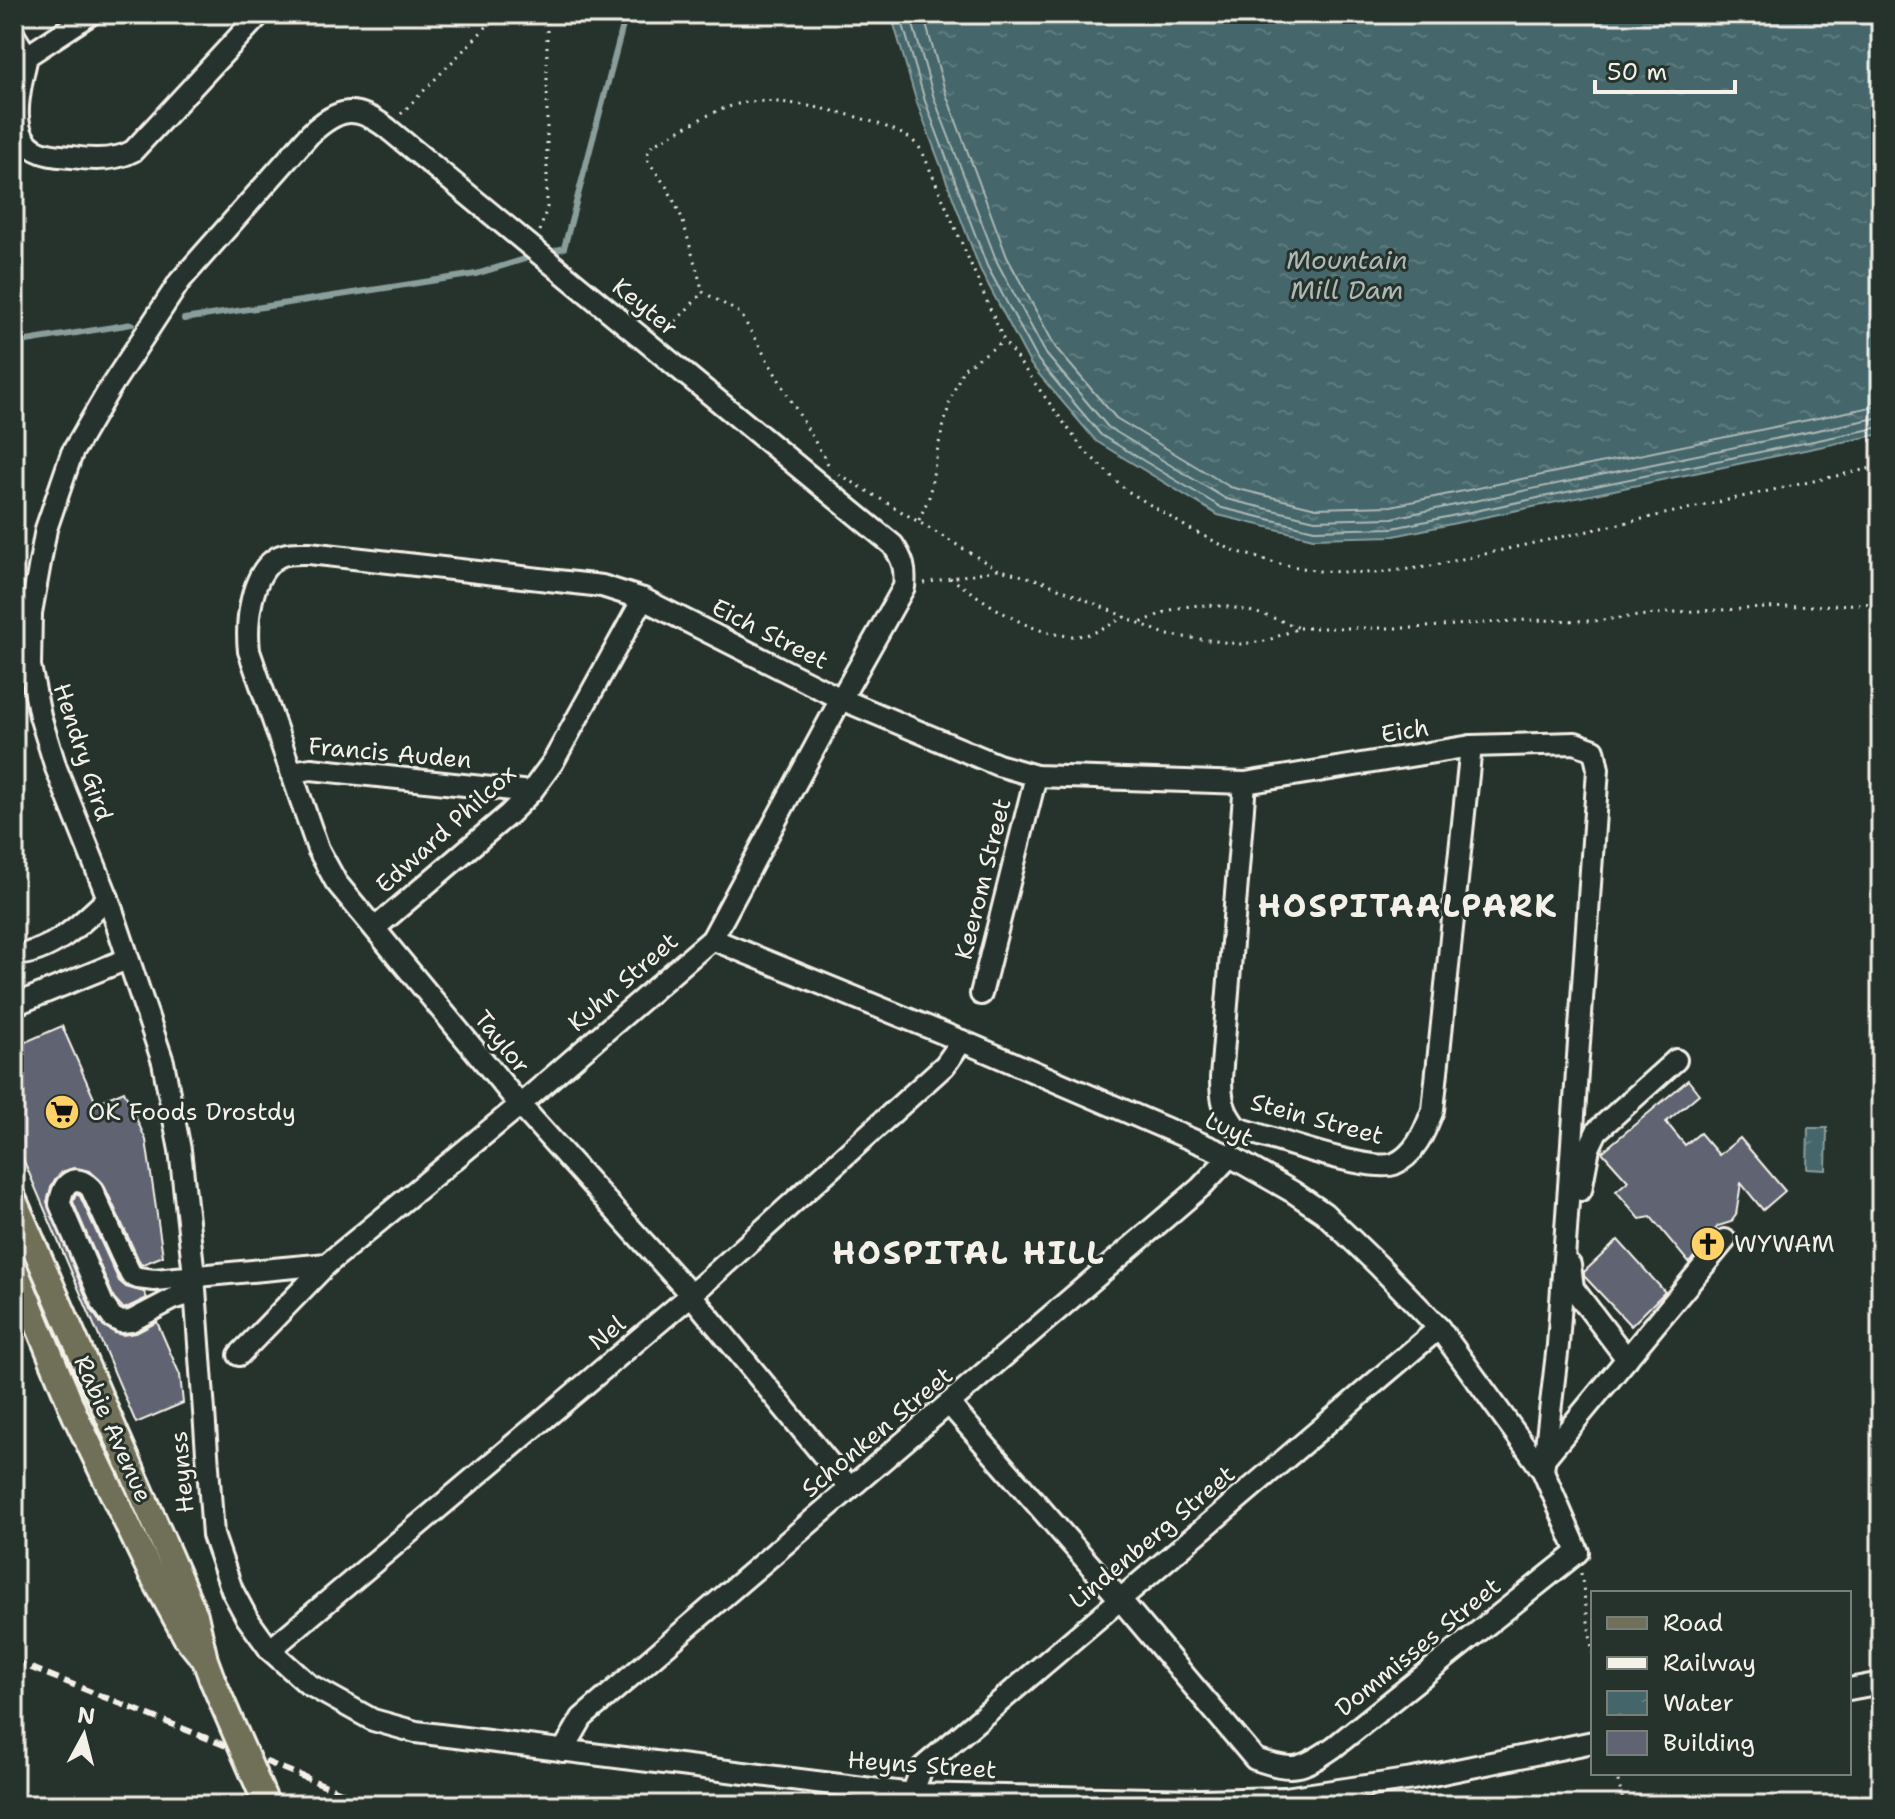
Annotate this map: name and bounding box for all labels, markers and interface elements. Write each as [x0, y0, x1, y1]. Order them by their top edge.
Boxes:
scale bar [1595, 44, 1735, 94]
text: 50 m [1607, 56, 1667, 88]
water label: Mountain Mill Dam [1286, 242, 1408, 307]
street label: Keyter [606, 271, 684, 343]
street label: Eich Street [706, 591, 834, 677]
street label: Hendry Gird [46, 679, 120, 825]
street label: Eich [1379, 711, 1431, 751]
street label: Francis Auden [307, 730, 473, 776]
street label: Edward Philcox [369, 757, 523, 901]
street label: Keerom Street [947, 795, 1019, 963]
district label: HOSPITAALPARK [1258, 884, 1558, 927]
street label: Kuhn Street [561, 925, 685, 1039]
street label: Taylor [467, 1004, 537, 1080]
street label: Stein Street [1247, 1086, 1387, 1152]
supermarket icon: OK Foods Drostdy [43, 1093, 81, 1131]
place label: OK Foods Drostdy [88, 1096, 296, 1128]
street label: Luyt [1200, 1104, 1258, 1154]
church icon: WYWAM [1689, 1225, 1727, 1263]
place label: WYWAM [1734, 1228, 1834, 1260]
district label: HOSPITAL HILL [832, 1231, 1106, 1274]
street label: Nel [582, 1308, 633, 1358]
street label: Rabie Avenue [66, 1351, 160, 1507]
street label: Schonken Street [795, 1359, 959, 1505]
street label: Heynss [162, 1430, 202, 1514]
street label: Lindenberg Street [1062, 1458, 1242, 1616]
street label: Dommisses Street [1329, 1570, 1507, 1724]
legend [1591, 1591, 1851, 1775]
text: Road [1663, 1607, 1723, 1639]
text: Railway [1663, 1647, 1756, 1679]
text: Water [1663, 1687, 1734, 1719]
north arrow [44, 1695, 124, 1775]
text: N [76, 1700, 97, 1731]
text: Building [1663, 1727, 1755, 1759]
street label: Heyns Street [846, 1744, 998, 1786]

